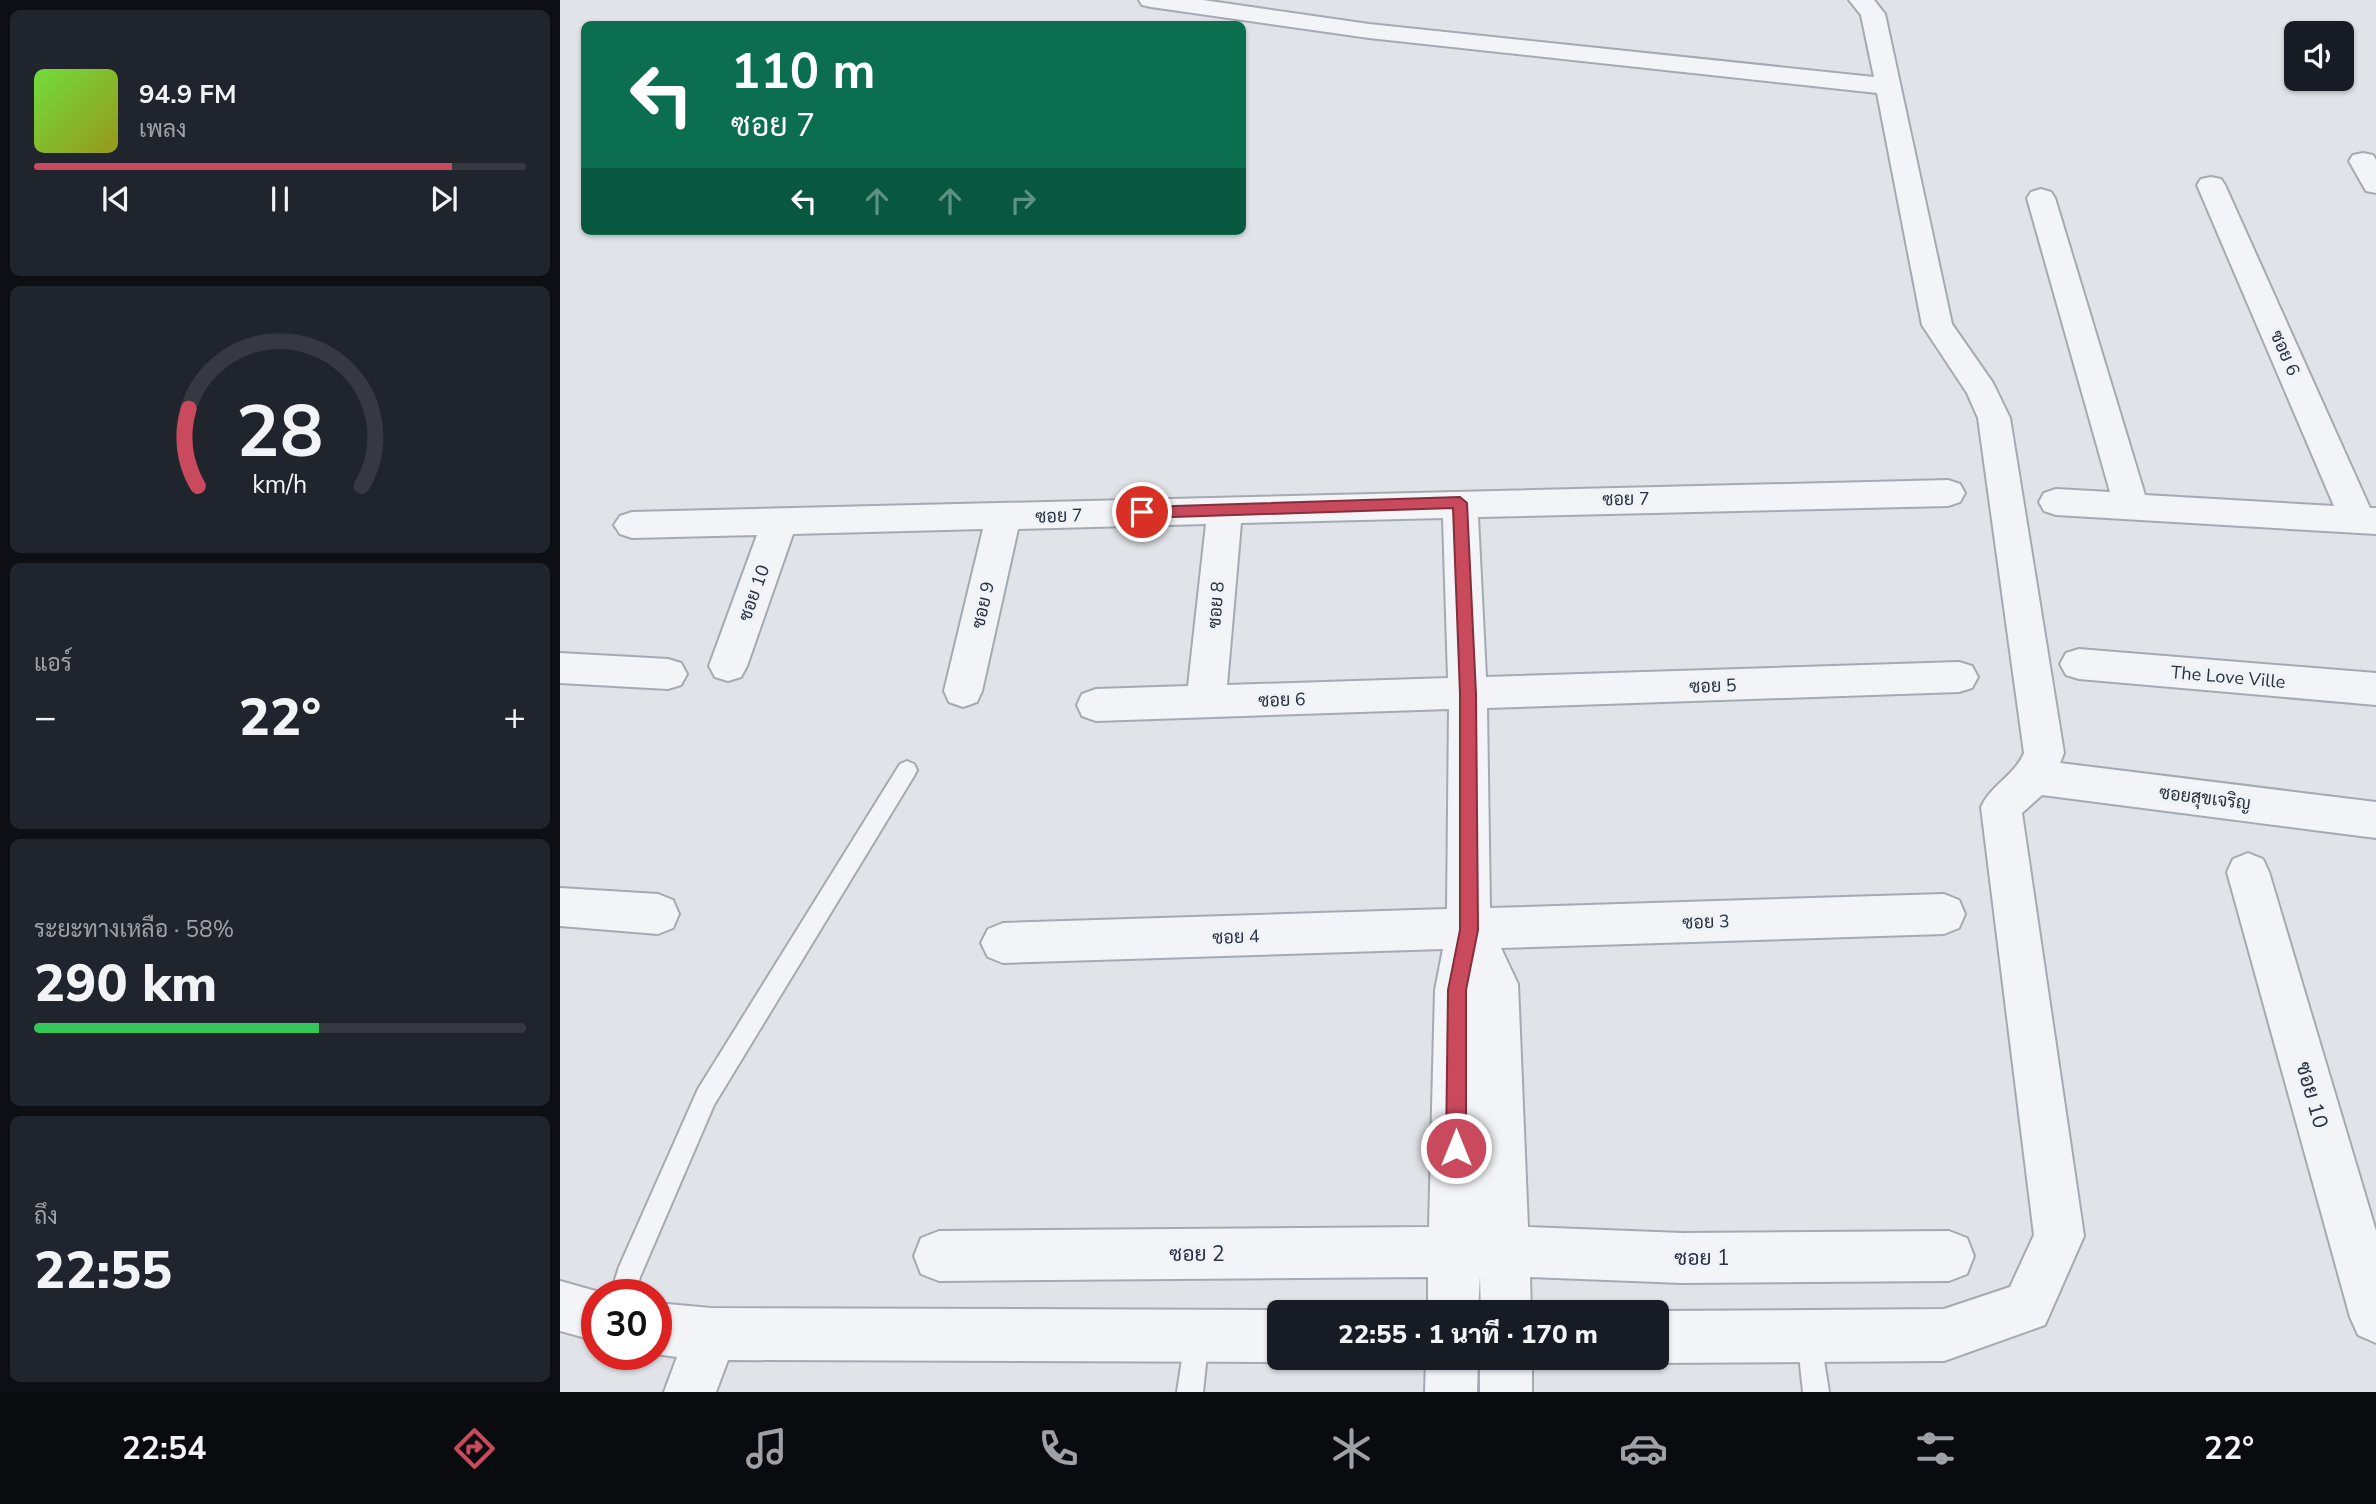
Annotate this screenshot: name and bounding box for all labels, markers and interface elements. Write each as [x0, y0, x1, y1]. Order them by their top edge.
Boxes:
map controls [2284, 21, 2354, 91]
button: sound [2284, 21, 2354, 91]
text: 110 m [731, 38, 875, 105]
icon: left [616, 49, 707, 140]
text: 94.9 FM [139, 77, 236, 112]
text: ซอย 7 [731, 104, 815, 147]
text: เพลง [139, 114, 186, 145]
icon: previous [97, 180, 135, 218]
icon: pause [261, 180, 299, 218]
icon: next [425, 180, 463, 218]
icon: left [785, 182, 823, 220]
icon: ahead [858, 182, 896, 220]
icon: ahead [931, 182, 969, 220]
icon: right [1004, 182, 1042, 220]
street label: ซอย 6 [2264, 326, 2306, 380]
text: 28 [236, 382, 324, 482]
text: km/h [252, 467, 308, 501]
pin [1112, 482, 1172, 542]
street label: ซอย 7 [1602, 487, 1650, 511]
icon: arrive [1123, 493, 1161, 531]
street label: ซอย 7 [1035, 503, 1083, 529]
street label: ซอย 10 [733, 562, 775, 624]
street label: ซอย 9 [966, 579, 1000, 631]
street label: ซอย 8 [1202, 580, 1230, 630]
text: แอร์ [34, 648, 72, 679]
street label: The Love Ville [2170, 660, 2286, 694]
street label: ซอย 5 [1689, 673, 1737, 699]
text: 22° [239, 682, 321, 753]
street label: ซอย 6 [1258, 687, 1306, 713]
text: − [34, 692, 57, 743]
text: + [503, 692, 526, 743]
street label: ซอยสุขเจริญ [2158, 780, 2252, 816]
street label: ซอย 3 [1682, 909, 1730, 935]
text: ระยะทางเหลือ · 58% [34, 914, 234, 945]
street label: ซอย 4 [1212, 924, 1260, 950]
text: 290 km [34, 948, 217, 1019]
street label: ซอย 10 [2289, 1059, 2335, 1131]
position arrow [1419, 1111, 1493, 1185]
text: ถึง [34, 1201, 58, 1232]
text: 22:55 [34, 1235, 172, 1306]
street label: ซอย 2 [1169, 1240, 1225, 1268]
street label: ซอย 1 [1674, 1244, 1730, 1272]
speed limit sign: 30 [581, 1279, 672, 1370]
text: 22:55 · 1 นาที · 170 m [1338, 1317, 1598, 1352]
icon: directions [450, 1424, 499, 1473]
icon: music [742, 1424, 791, 1473]
icon: phone [1034, 1424, 1083, 1473]
icon: climate [1327, 1424, 1376, 1473]
icon: car [1619, 1424, 1668, 1473]
icon: filters [1911, 1424, 1960, 1473]
text: 22:54 [122, 1427, 206, 1470]
text: 22° [2204, 1427, 2254, 1470]

